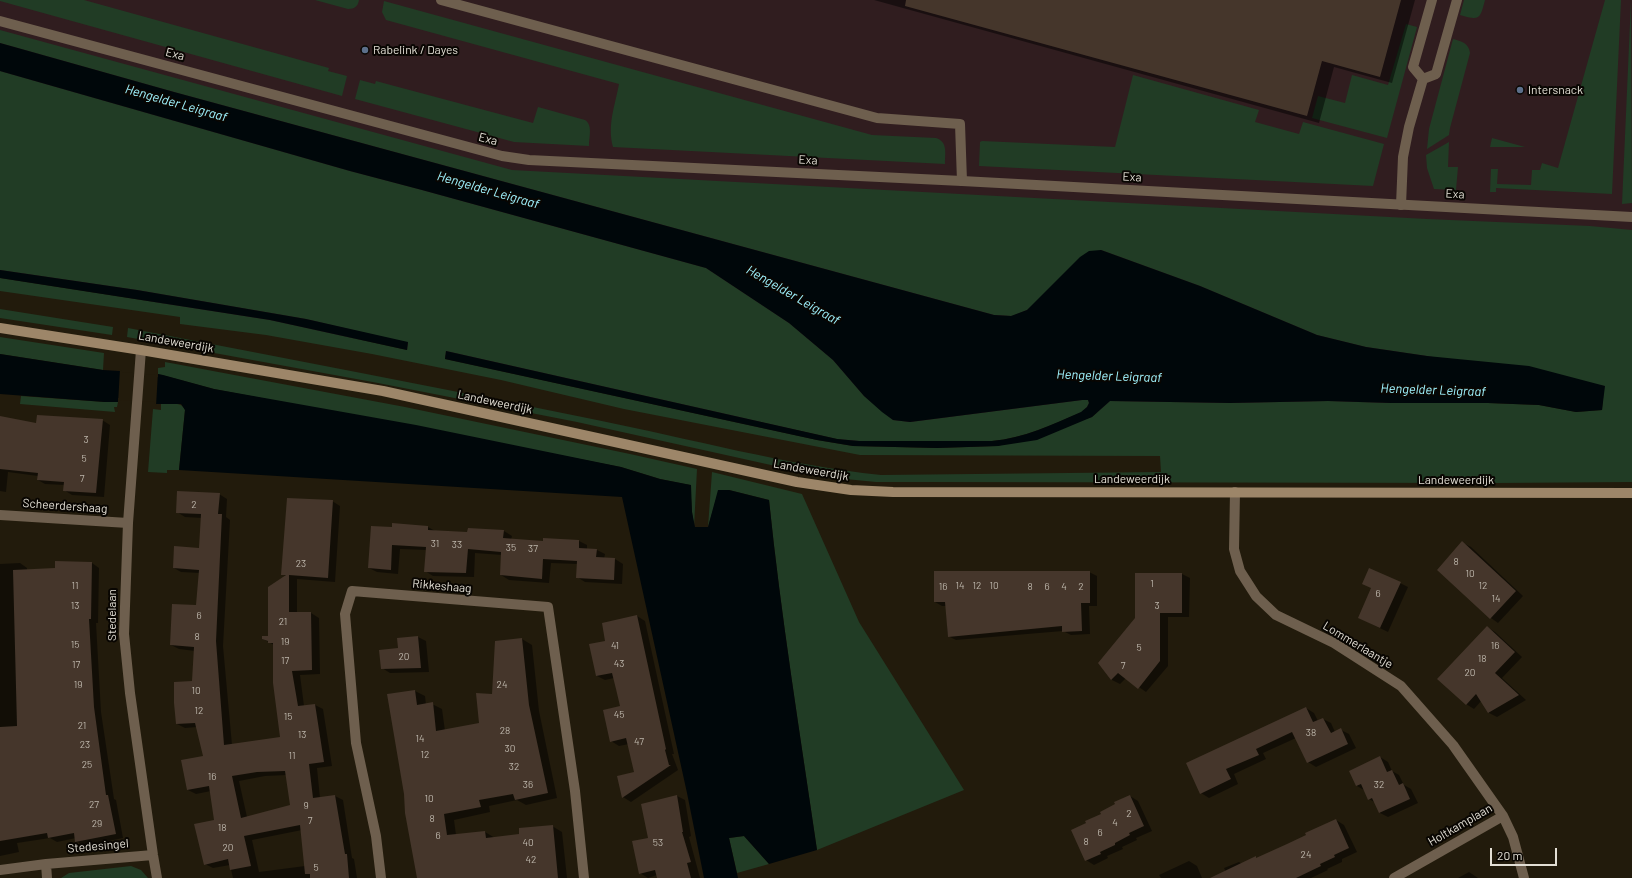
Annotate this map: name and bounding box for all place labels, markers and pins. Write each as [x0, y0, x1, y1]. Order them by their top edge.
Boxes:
place label: Rabelink / Dayes [373, 43, 458, 57]
marker: Rabelink / Dayes [360, 45, 370, 55]
place label: Intersnack [1528, 83, 1583, 97]
marker: Intersnack [1515, 85, 1525, 95]

